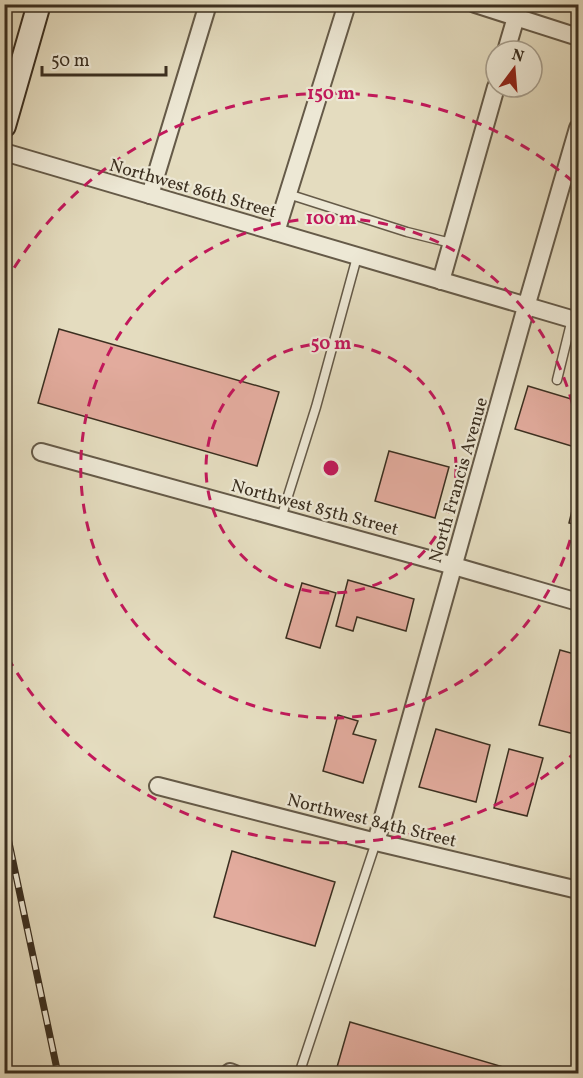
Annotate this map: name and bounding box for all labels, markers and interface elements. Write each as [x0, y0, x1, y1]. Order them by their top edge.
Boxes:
scale bar [42, 39, 166, 77]
north arrow [484, 39, 544, 99]
text: N [509, 44, 527, 69]
text: 50 m [51, 49, 90, 74]
text: 150 m [307, 82, 355, 107]
street label: Northwest 86th Street [106, 154, 279, 225]
text: 100 m [306, 207, 356, 232]
text: 50 m [311, 332, 351, 357]
street label: North Francis Avenue [424, 395, 495, 566]
centre of rings [321, 458, 341, 478]
street label: Northwest 85th Street [228, 474, 401, 543]
street label: Northwest 84th Street [284, 788, 459, 855]

